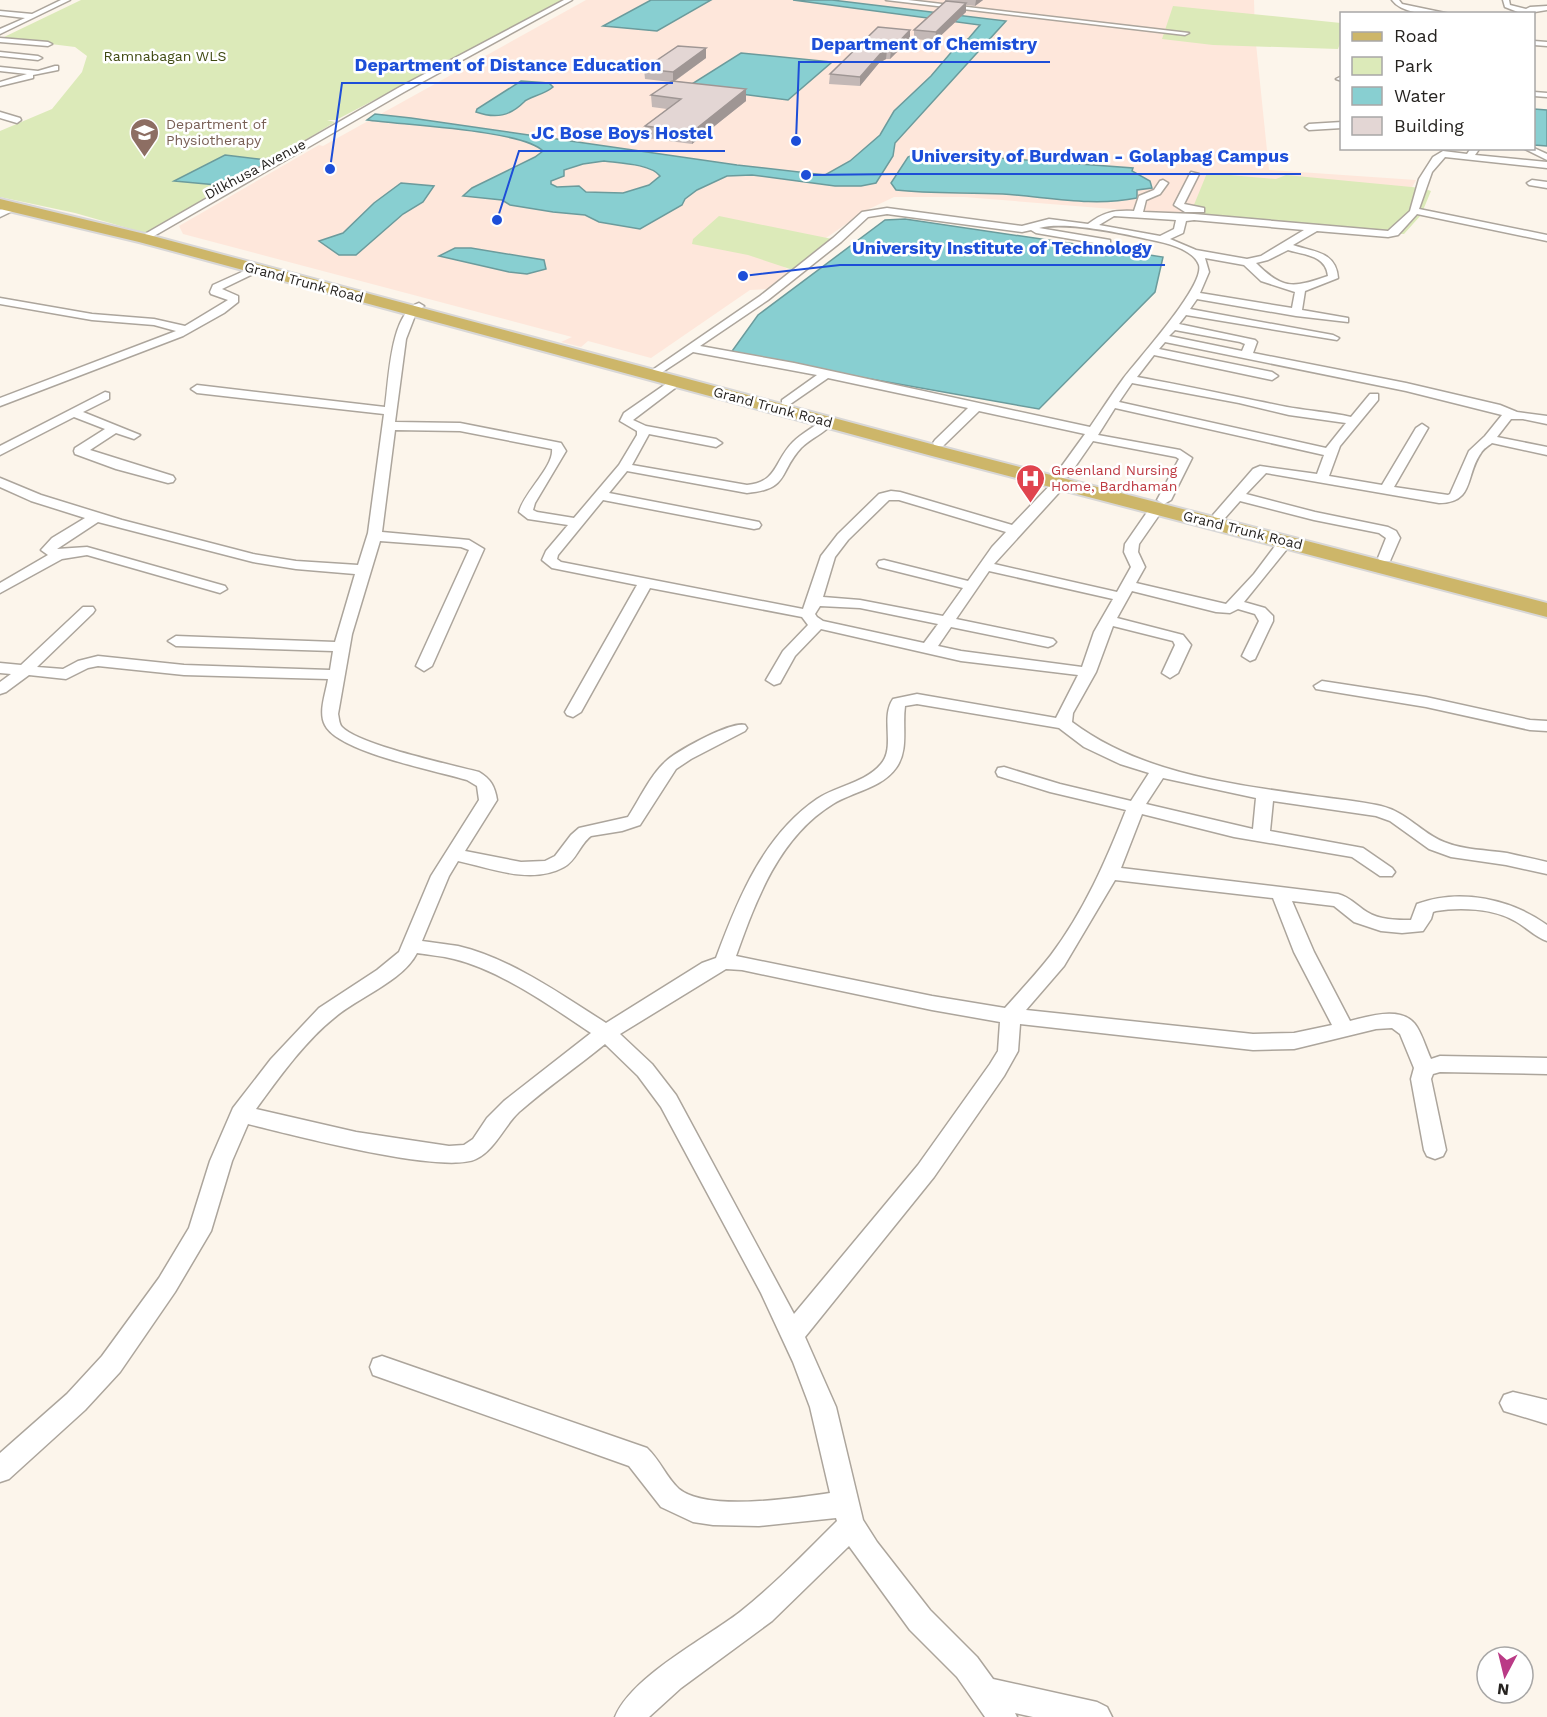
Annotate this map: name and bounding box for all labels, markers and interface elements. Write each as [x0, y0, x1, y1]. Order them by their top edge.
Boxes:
legend [1340, 12, 1535, 150]
text: Road [1394, 25, 1438, 46]
callout: Department of Chemistry [799, 26, 1050, 62]
text: Department of Chemistry [811, 33, 1038, 54]
callout: Department of Distance Education [342, 47, 673, 83]
park label: Ramnabagan WLS [103, 48, 227, 64]
text: Department of Distance Education [355, 54, 661, 75]
text: Park [1394, 55, 1433, 76]
text: Water [1394, 85, 1446, 106]
callout: JC Bose Boys Hostel [519, 115, 725, 151]
text: Building [1394, 115, 1464, 136]
school or university icon: Department of Physiotherapy [129, 116, 161, 158]
place label: Department of Physiotherapy [166, 116, 267, 148]
text: JC Bose Boys Hostel [531, 122, 713, 143]
street label: Dilkhusa Avenue [202, 136, 308, 202]
callout: University of Burdwan - Golapbag Campus [899, 138, 1301, 174]
text: University of Burdwan - Golapbag Campus [911, 145, 1289, 166]
callout: University Institute of Technology [840, 229, 1165, 265]
text: University Institute of Technology [852, 237, 1153, 258]
street label: Grand Trunk Road [243, 258, 365, 306]
street label: Grand Trunk Road [712, 383, 834, 431]
hospital icon: Greenland Nursing Home, Bardhaman [1014, 462, 1046, 504]
place label: Greenland Nursing Home, Bardhaman [1051, 462, 1178, 494]
street label: Grand Trunk Road [1182, 507, 1304, 553]
north arrow [1475, 1645, 1535, 1705]
text: N [1496, 1679, 1510, 1700]

